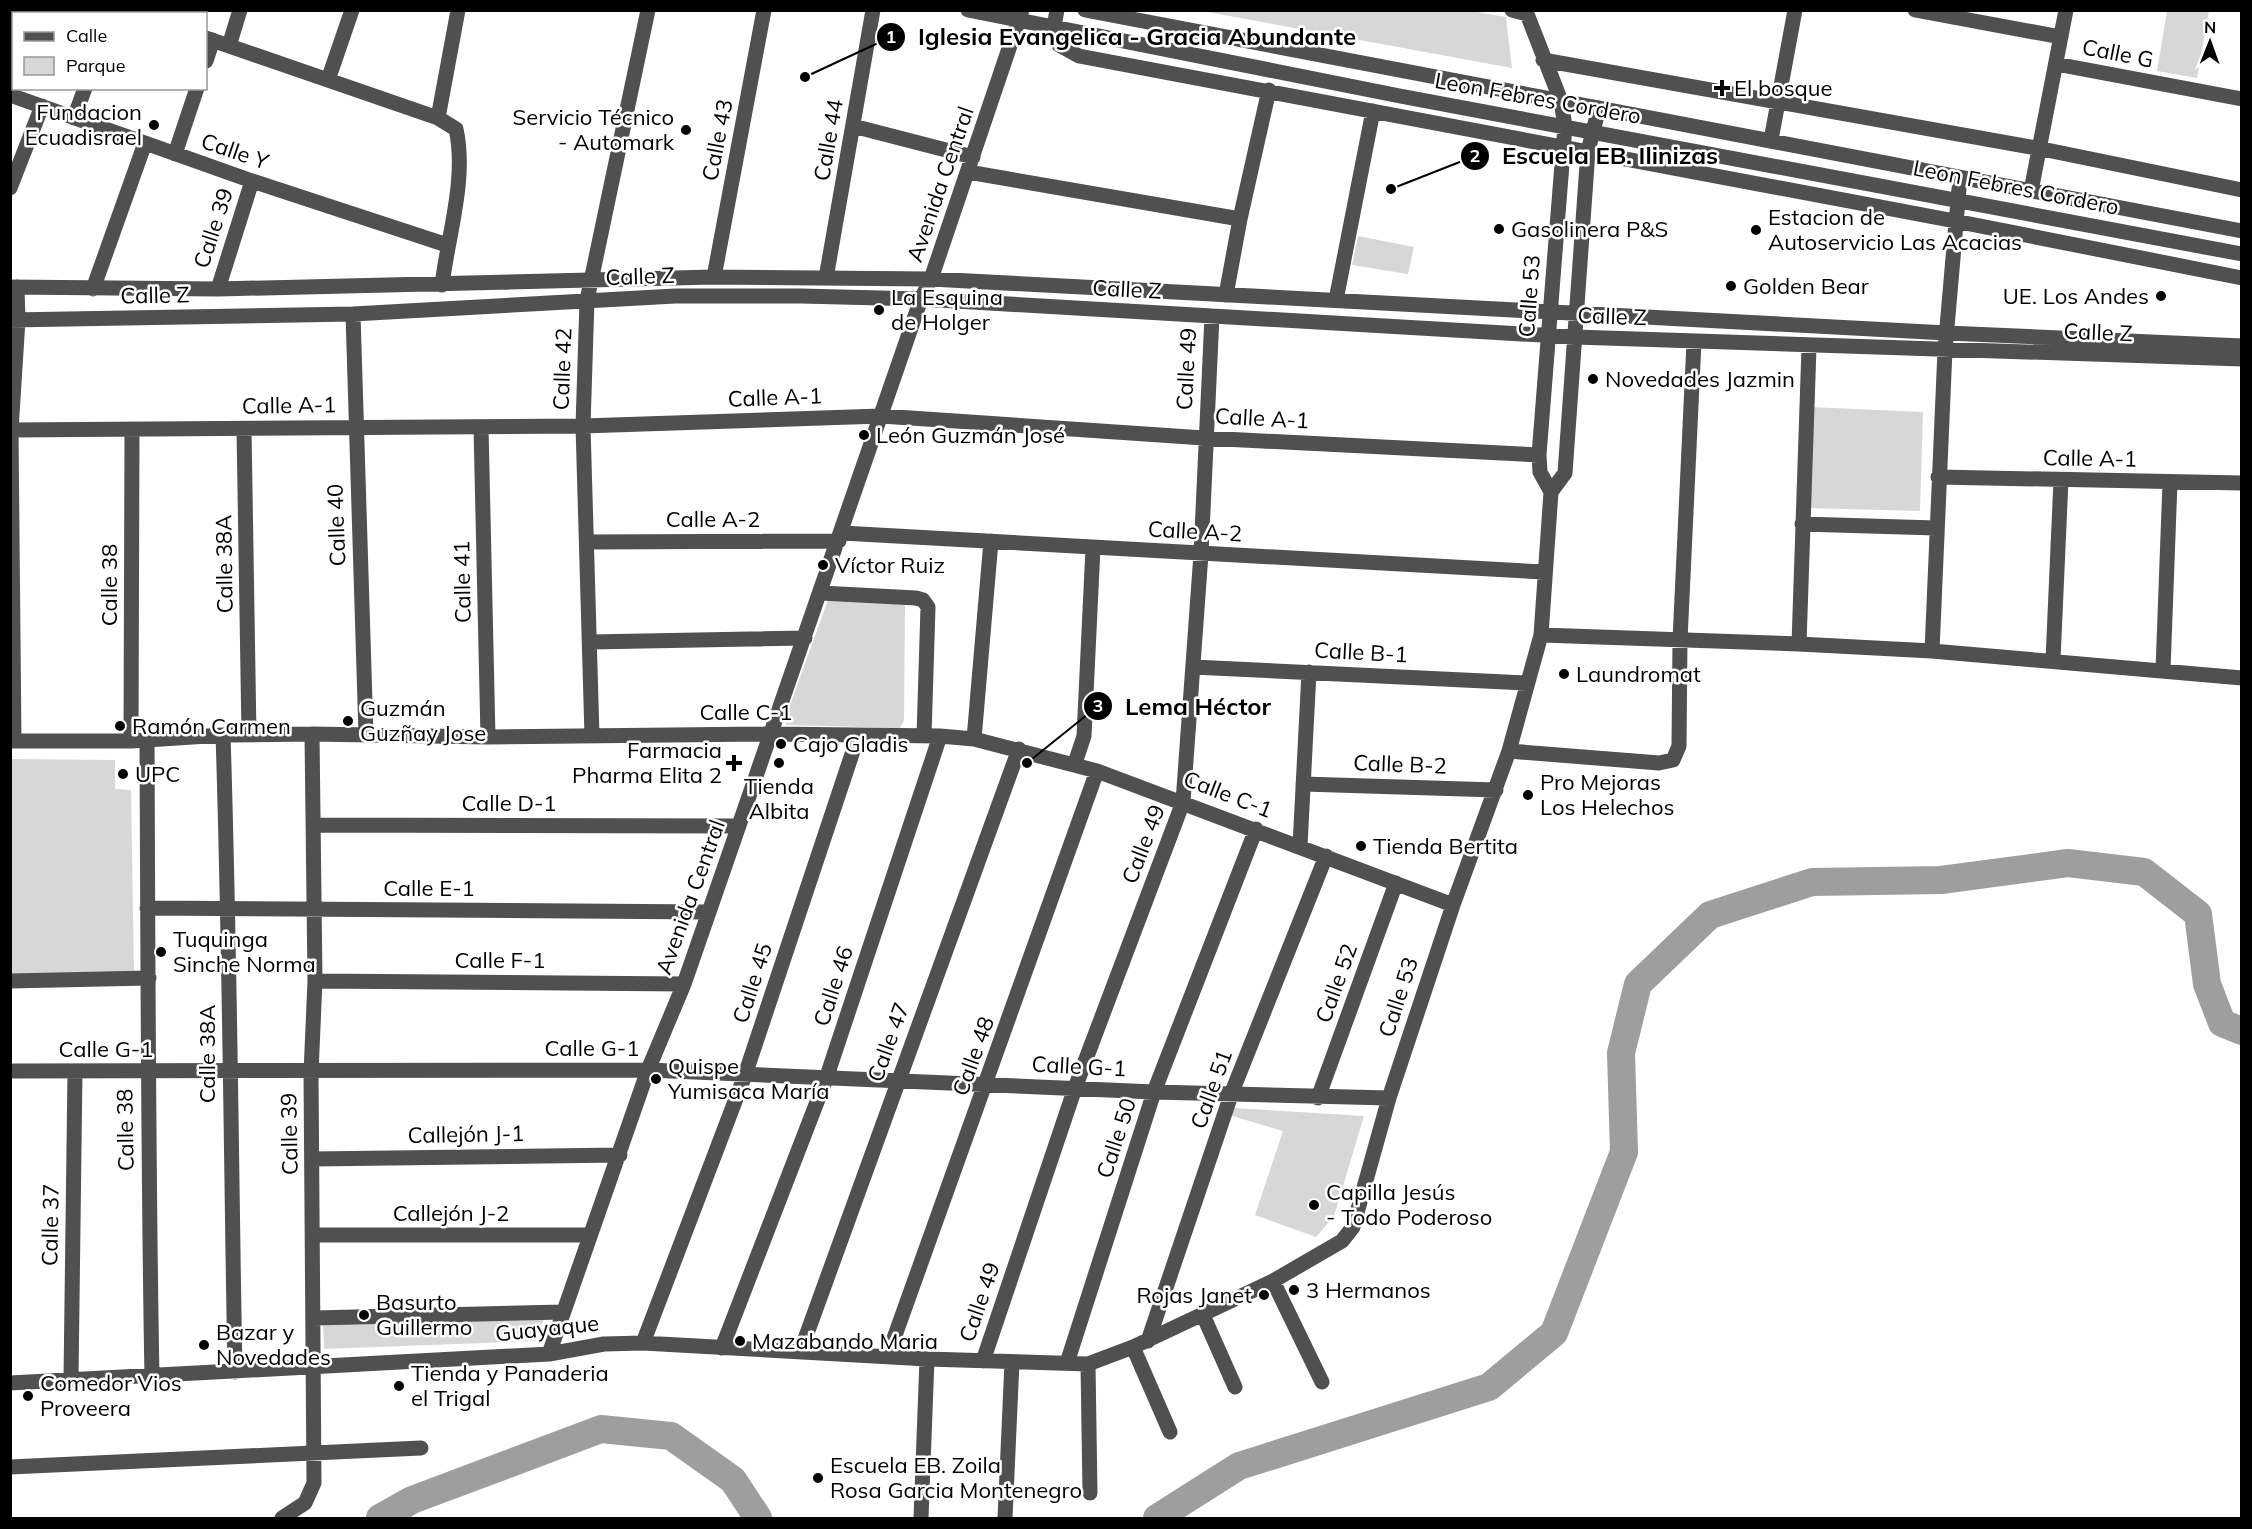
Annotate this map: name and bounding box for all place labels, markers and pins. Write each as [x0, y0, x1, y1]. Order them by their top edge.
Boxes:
callout: Iglesia Evangelica - Gracia Abundante [876, 16, 1368, 58]
place label: El bosque [1734, 74, 1832, 102]
marker: El bosque [1715, 81, 1729, 95]
place label: Fundacion Ecuadisrael [25, 98, 142, 151]
place label: Servicio Técnico - Automark [513, 103, 675, 156]
marker: Fundacion Ecuadisrael [147, 118, 161, 132]
marker: Servicio Técnico - Automark [679, 123, 693, 137]
callout: Escuela EB. Ilinizas [1460, 135, 1730, 177]
place label: Estacion de Autoservicio Las Acacias [1768, 203, 2022, 256]
place label: Gasolinera P&S [1511, 215, 1668, 243]
marker: Gasolinera P&S [1492, 222, 1506, 236]
marker: Estacion de Autoservicio Las Acacias [1749, 223, 1763, 237]
place label: Golden Bear [1743, 272, 1869, 300]
marker: Golden Bear [1724, 279, 1738, 293]
place label: UE. Los Andes [2003, 282, 2149, 310]
place label: La Esquina de Holger [891, 283, 1003, 336]
marker: UE. Los Andes [2154, 289, 2168, 303]
marker: La Esquina de Holger [872, 303, 886, 317]
place label: Novedades Jazmin [1605, 365, 1795, 393]
marker: Novedades Jazmin [1586, 372, 1600, 386]
place label: León Guzmán José [876, 421, 1065, 449]
marker: León Guzmán José [857, 428, 871, 442]
place label: Víctor Ruiz [835, 551, 945, 579]
marker: Víctor Ruiz [816, 558, 830, 572]
place label: Laundromat [1576, 660, 1701, 688]
marker: Laundromat [1557, 667, 1571, 681]
callout: Lema Héctor [1083, 685, 1283, 727]
place label: Guzmán Guzñay Jose [360, 694, 486, 747]
place label: Ramón Carmen [132, 712, 291, 740]
marker: Guzmán Guzñay Jose [341, 714, 355, 728]
marker: Ramón Carmen [113, 719, 127, 733]
place label: Cajo Gladis [793, 730, 908, 758]
place label: Farmacia Pharma Elita 2 [572, 736, 722, 789]
marker: Cajo Gladis [774, 737, 788, 751]
marker: Farmacia Pharma Elita 2 [727, 756, 741, 770]
marker: Tienda Albita [772, 756, 786, 770]
place label: UPC [135, 760, 180, 788]
marker: UPC [116, 767, 130, 781]
place label: Pro Mejoras Los Helechos [1540, 768, 1674, 821]
place label: Tienda Albita [744, 772, 814, 825]
marker: Pro Mejoras Los Helechos [1521, 788, 1535, 802]
place label: Tienda Bertita [1373, 832, 1518, 860]
marker: Tienda Bertita [1354, 839, 1368, 853]
place label: Tuquinga Sinche Norma [173, 925, 316, 978]
marker: Tuquinga Sinche Norma [154, 945, 168, 959]
place label: Quispe Yumisaca María [667, 1052, 829, 1105]
marker: Quispe Yumisaca María [649, 1072, 663, 1086]
place label: Capilla Jesús - Todo Poderoso [1326, 1178, 1492, 1231]
marker: Capilla Jesús - Todo Poderoso [1307, 1198, 1321, 1212]
place label: 3 Hermanos [1306, 1276, 1431, 1304]
place label: Rojas Janet [1136, 1281, 1252, 1309]
marker: 3 Hermanos [1287, 1283, 1301, 1297]
place label: Basurto Guillermo [376, 1288, 472, 1341]
marker: Rojas Janet [1257, 1288, 1271, 1302]
marker: Basurto Guillermo [357, 1308, 371, 1322]
place label: Bazar y Novedades [216, 1318, 331, 1371]
place label: Mazabando Maria [752, 1327, 938, 1355]
marker: Mazabando Maria [733, 1334, 747, 1348]
marker: Bazar y Novedades [197, 1338, 211, 1352]
place label: Tienda y Panaderia el Trigal [411, 1359, 609, 1412]
place label: Comedor Vios Proveera [40, 1369, 182, 1422]
marker: Tienda y Panaderia el Trigal [392, 1379, 406, 1393]
marker: Comedor Vios Proveera [21, 1389, 35, 1403]
place label: Escuela EB. Zoila Rosa Garcia Montenegro [830, 1451, 1082, 1504]
marker: Escuela EB. Zoila Rosa Garcia Montenegro [811, 1471, 825, 1485]

